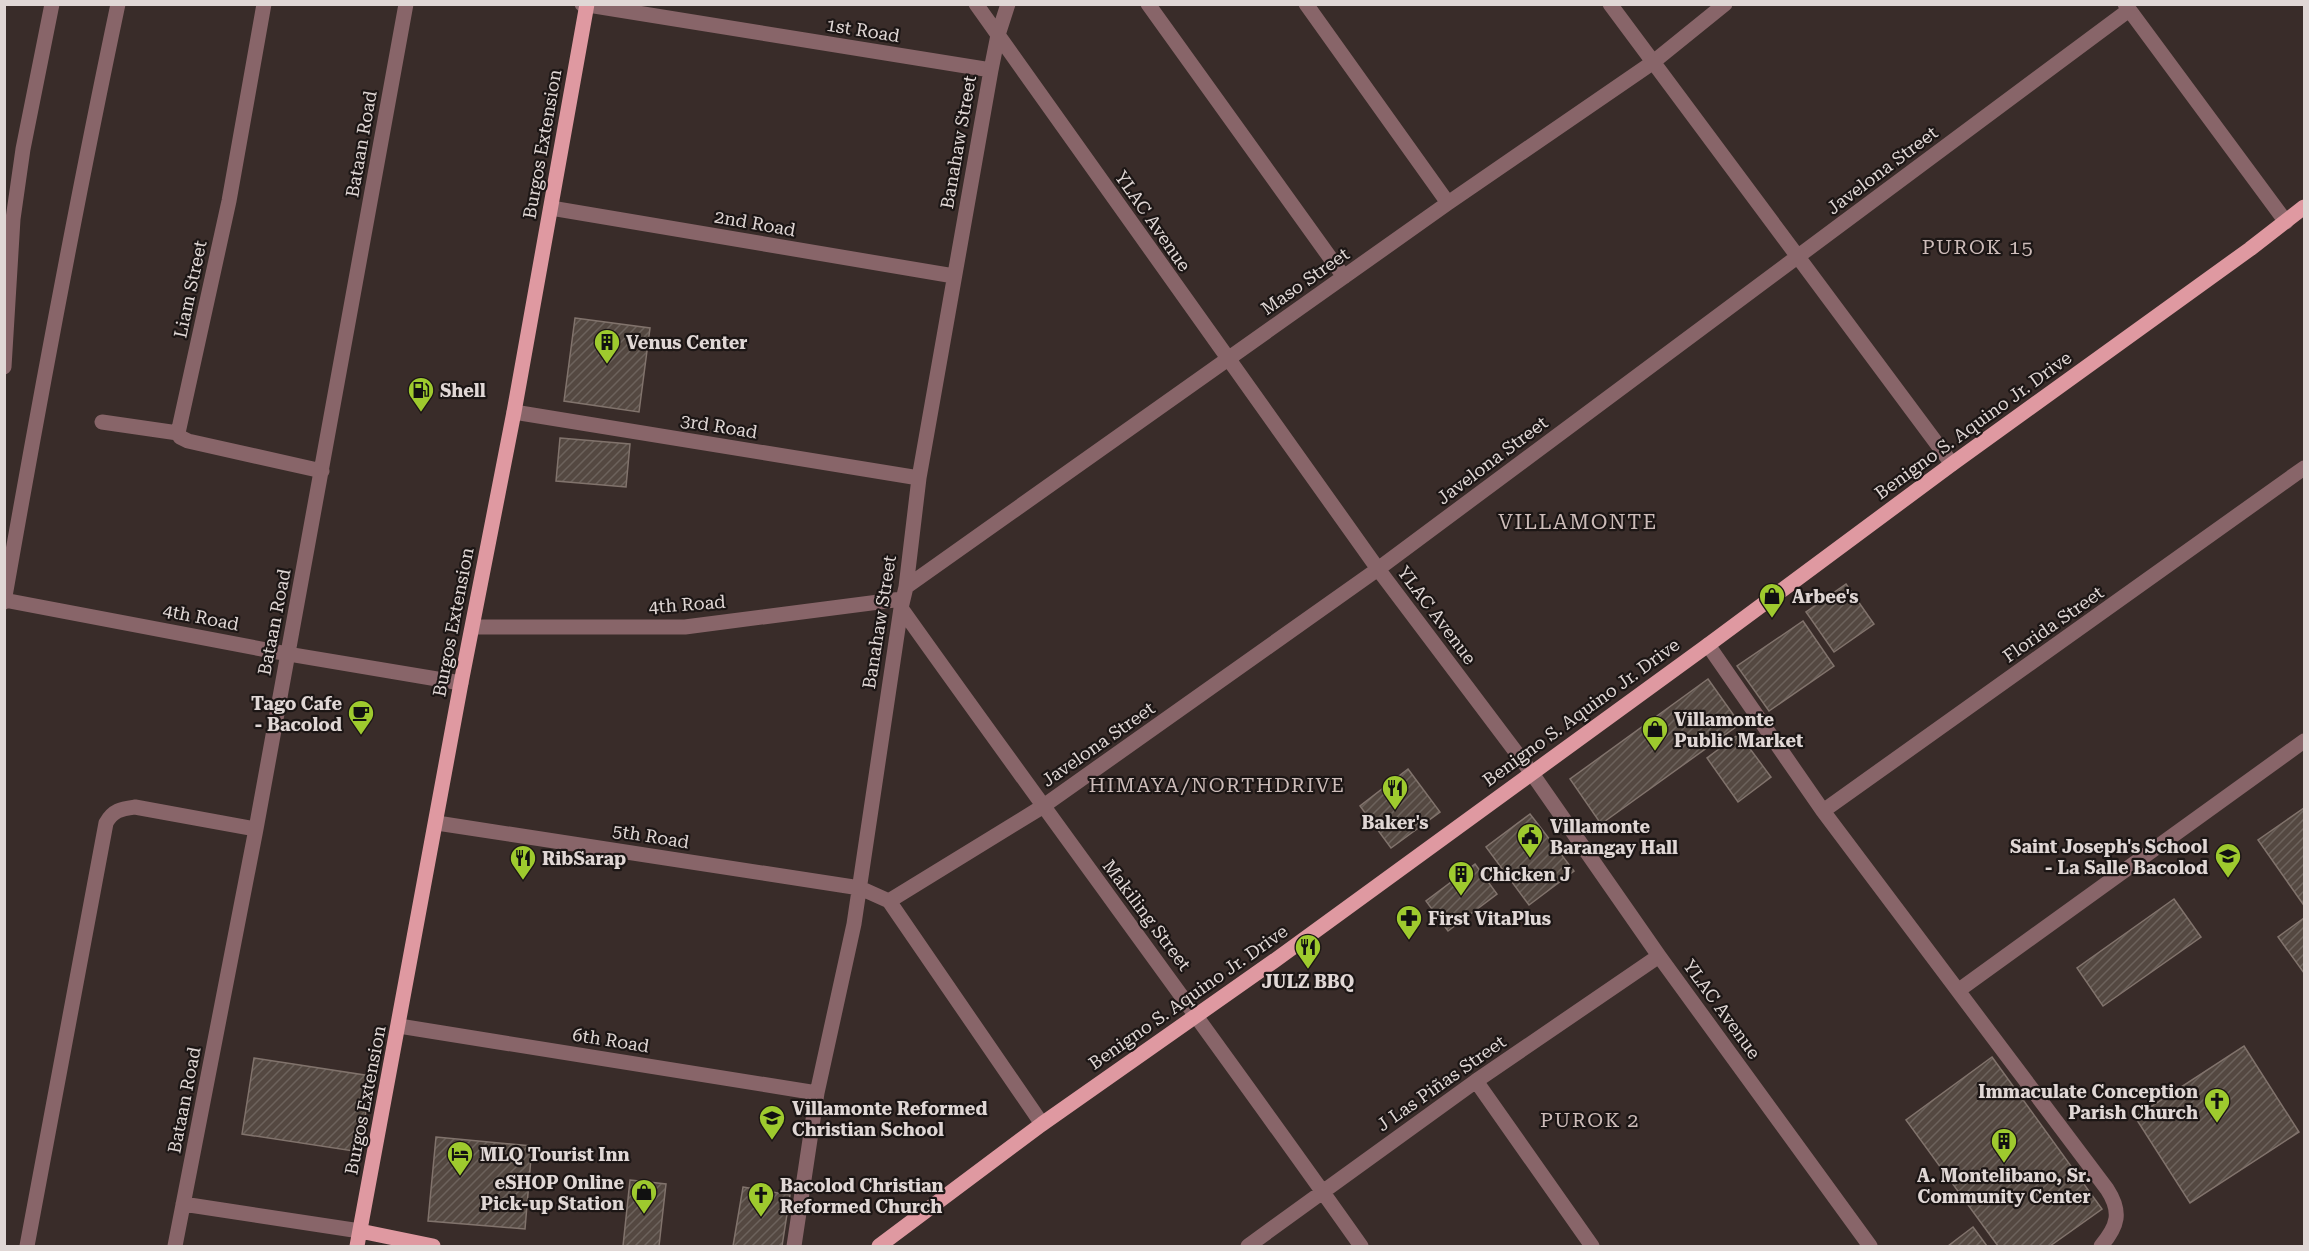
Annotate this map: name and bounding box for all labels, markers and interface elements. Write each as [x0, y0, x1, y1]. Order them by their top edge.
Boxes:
street label: 1st Road [825, 14, 902, 46]
street label: Burgos Extension [519, 67, 566, 220]
street label: Banahaw Street [936, 73, 980, 210]
street label: Bataan Road [341, 89, 381, 199]
street label: Javelona Street [1823, 121, 1942, 218]
street label: YLAC Avenue [1111, 167, 1195, 275]
street label: 2nd Road [713, 206, 798, 241]
district label: PUROK 15 [1922, 235, 2034, 259]
street label: Liam Street [169, 238, 211, 340]
street label: Maso Street [1257, 243, 1353, 319]
building icon: Venus Center [592, 327, 622, 365]
place label: Venus Center [626, 332, 747, 353]
street label: Benigno S. Aquino Jr. Drive [1871, 347, 2075, 503]
fuel station icon: Shell [406, 375, 436, 413]
place label: Shell [440, 380, 486, 401]
street label: 3rd Road [679, 410, 759, 443]
street label: Javelona Street [1433, 411, 1552, 508]
district label: VILLAMONTE [1498, 510, 1658, 534]
street label: Burgos Extension [428, 545, 478, 698]
street label: Banahaw Street [858, 553, 900, 690]
street label: YLAC Avenue [1393, 562, 1481, 668]
street label: Bataan Road [253, 567, 295, 677]
shop icon: Arbee's [1757, 581, 1787, 619]
street label: Florida Street [1999, 581, 2108, 666]
place label: Arbee's [1792, 586, 1859, 607]
street label: 4th Road [648, 591, 727, 617]
street label: 4th Road [161, 599, 241, 635]
street label: Benigno S. Aquino Jr. Drive [1479, 634, 1683, 790]
place label: Tago Cafe - Bacolod [251, 693, 342, 735]
street label: Javelona Street [1038, 697, 1159, 791]
cafe icon: Tago Cafe - Bacolod [346, 698, 376, 736]
place label: Villamonte Public Market [1674, 709, 1803, 751]
shop icon: Villamonte Public Market [1640, 714, 1670, 752]
district label: HIMAYA/NORTHDRIVE [1089, 773, 1345, 797]
restaurant icon: Baker's [1380, 773, 1410, 811]
place label: Baker's [1361, 812, 1429, 833]
place label: Villamonte Barangay Hall [1550, 816, 1678, 858]
street label: 5th Road [611, 820, 691, 852]
public building icon: Villamonte Barangay Hall [1515, 821, 1545, 859]
place label: Saint Joseph's School - La Salle Bacolod [2010, 836, 2208, 878]
school or university icon: Saint Joseph's School - La Salle Bacolod [2213, 841, 2243, 879]
restaurant icon: RibSarap [508, 843, 538, 881]
place label: RibSarap [542, 848, 626, 869]
street label: Makiling Street [1099, 855, 1196, 975]
building icon: Chicken J [1446, 859, 1476, 897]
place label: Chicken J [1480, 864, 1571, 885]
pharmacy icon: First VitaPlus [1394, 903, 1424, 941]
place label: First VitaPlus [1428, 908, 1551, 929]
street label: Benigno S. Aquino Jr. Drive [1085, 920, 1292, 1074]
restaurant icon: JULZ BBQ [1293, 932, 1323, 970]
street label: YLAC Avenue [1679, 955, 1765, 1063]
place label: JULZ BBQ [1262, 971, 1354, 992]
street label: Burgos Extension [340, 1023, 390, 1176]
street label: 6th Road [571, 1024, 651, 1056]
street label: J Las Piñas Street [1373, 1031, 1510, 1135]
street label: Bataan Road [163, 1045, 205, 1155]
place label: Immaculate Conception Parish Church [1978, 1081, 2198, 1123]
church icon: Immaculate Conception Parish Church [2202, 1086, 2232, 1124]
place label: Villamonte Reformed Christian School [792, 1098, 987, 1140]
school or university icon: Villamonte Reformed Christian School [757, 1103, 787, 1141]
district label: PUROK 2 [1540, 1108, 1640, 1132]
building icon: A. Montelibano, Sr. Community Center [1989, 1126, 2019, 1164]
hotel icon: MLQ Tourist Inn [445, 1139, 475, 1177]
place label: MLQ Tourist Inn [480, 1144, 630, 1165]
place label: A. Montelibano, Sr. Community Center [1917, 1165, 2091, 1207]
place label: eSHOP Online Pick-up Station [480, 1172, 624, 1214]
place label: Bacolod Christian Reformed Church [780, 1175, 944, 1217]
shop icon: eSHOP Online Pick-up Station [629, 1177, 659, 1215]
church icon: Bacolod Christian Reformed Church [746, 1180, 776, 1218]

